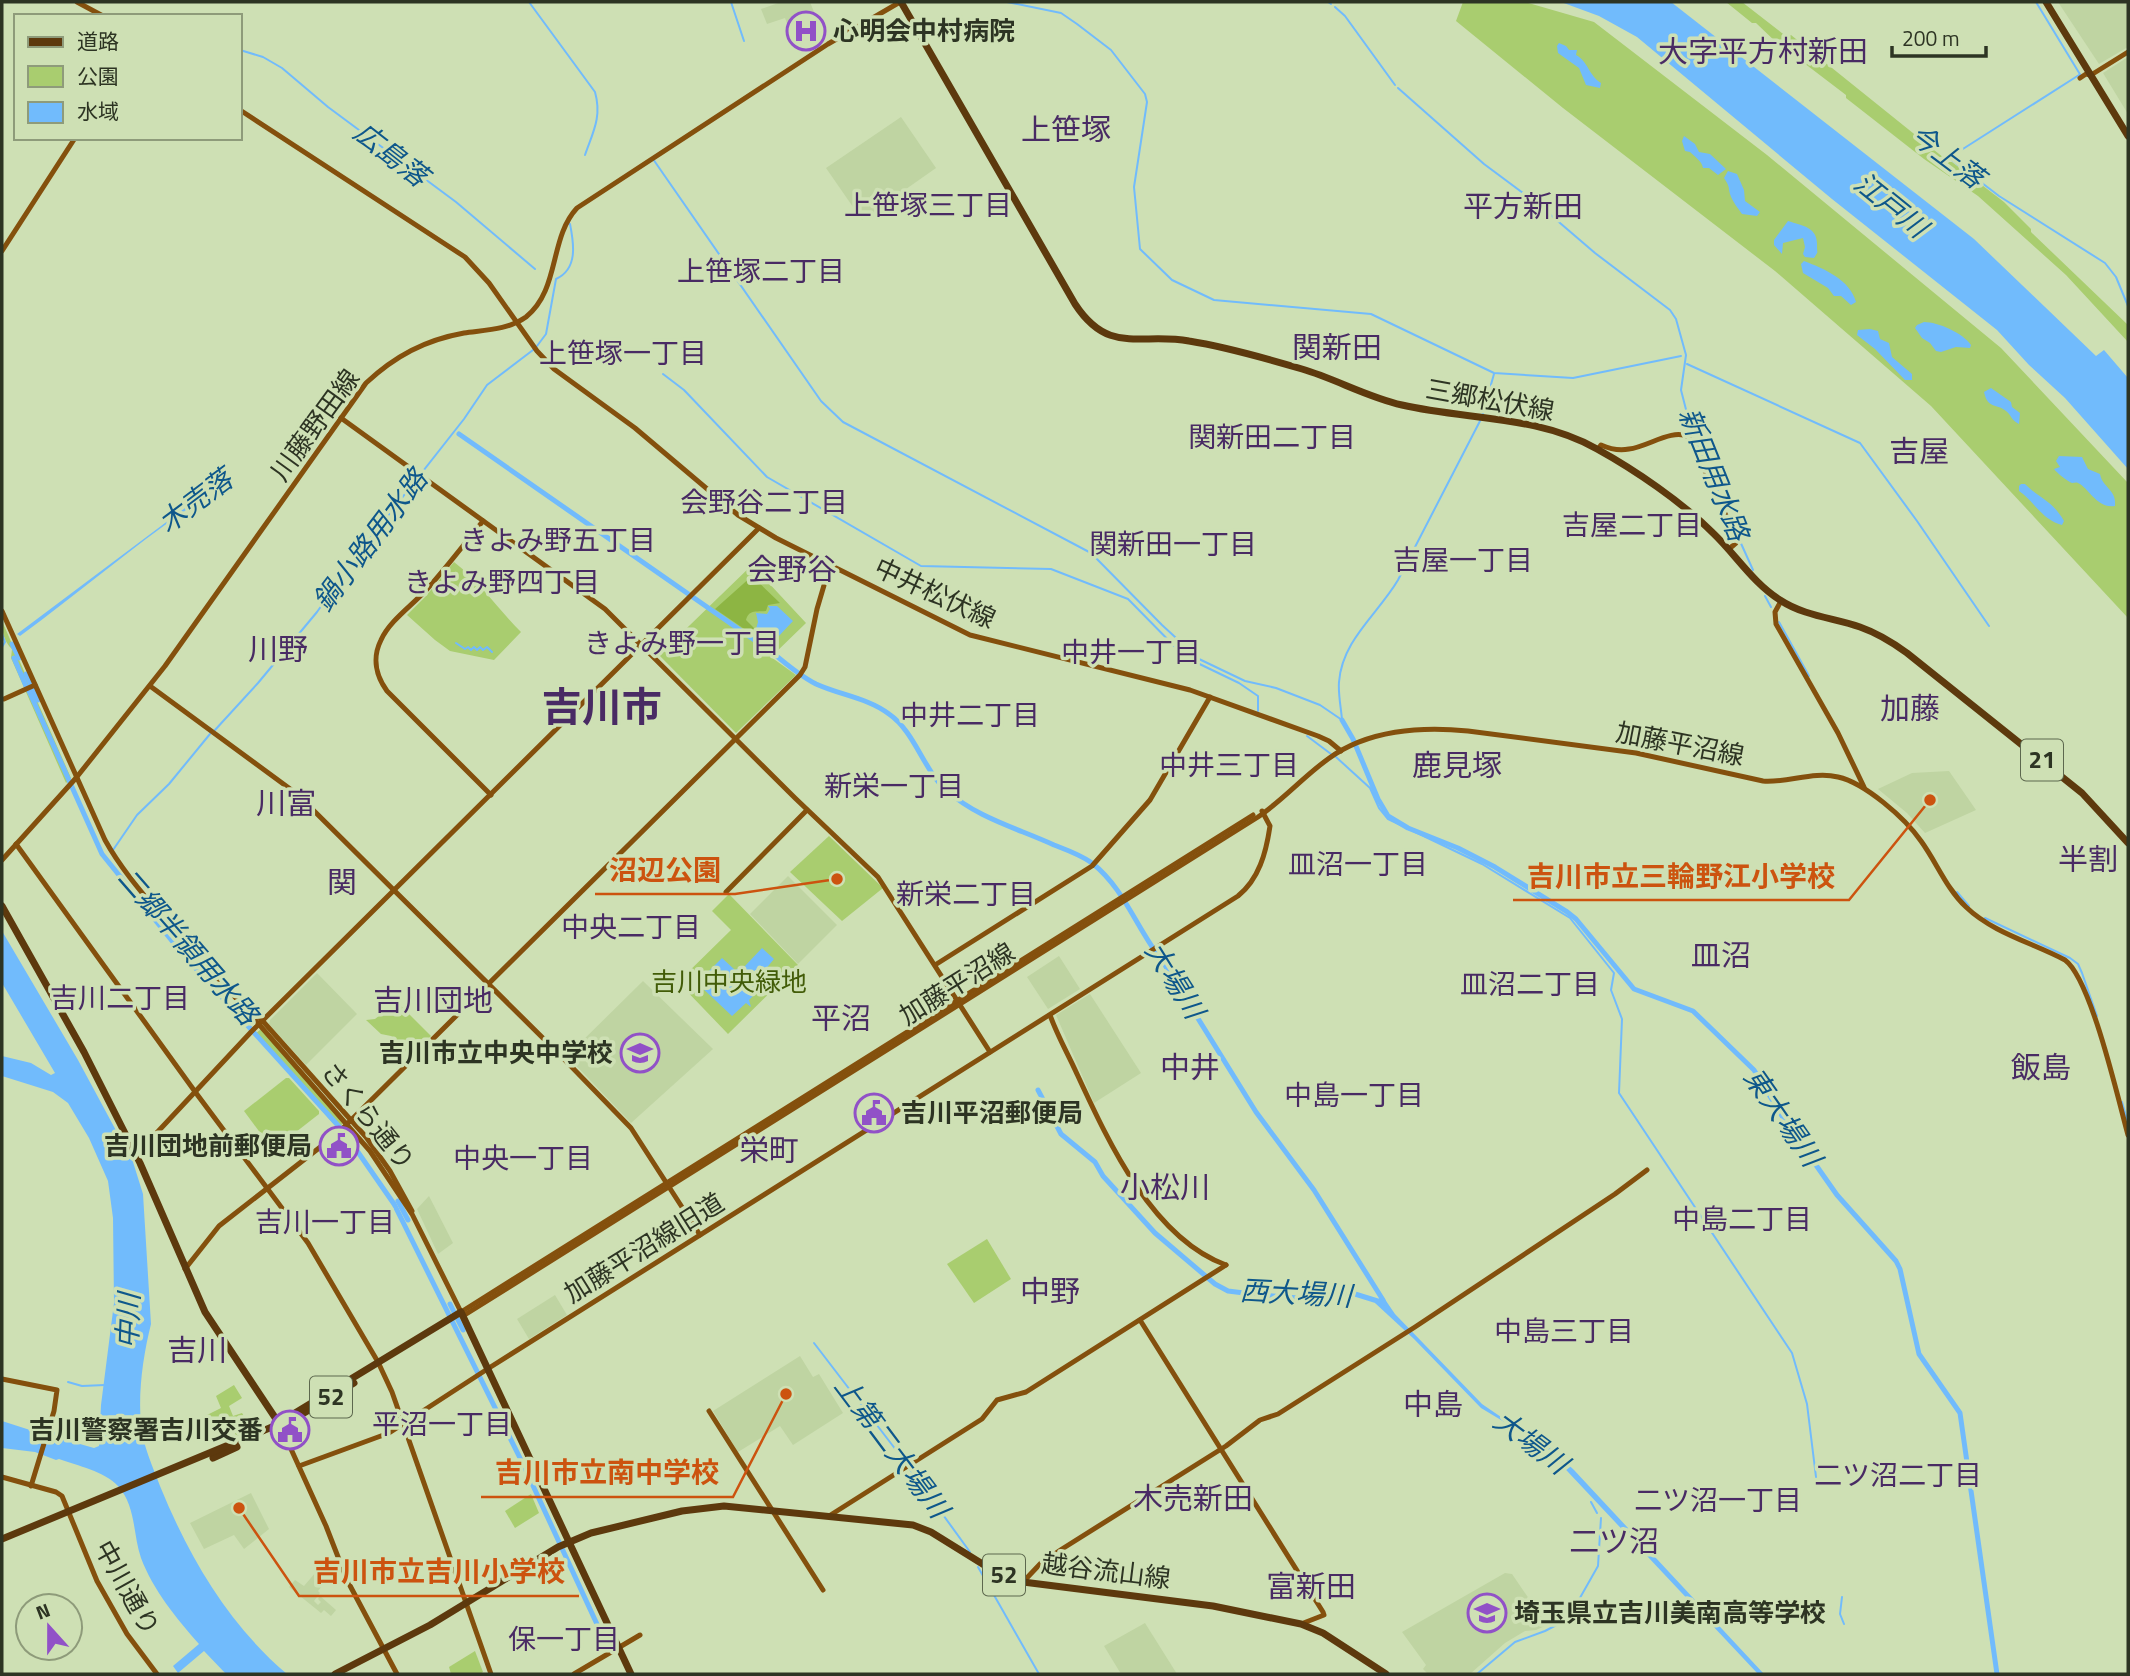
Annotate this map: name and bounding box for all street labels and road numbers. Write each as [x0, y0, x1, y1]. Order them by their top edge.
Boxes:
street label: 川藤野田線 [261, 361, 369, 489]
street label: 三郷松伏線 [1423, 369, 1557, 430]
street label: 中井松伏線 [868, 547, 1002, 638]
street label: 加藤平沼線 [1613, 712, 1748, 775]
road number: 21 [2021, 740, 2063, 780]
street label: 加藤平沼線 [891, 933, 1022, 1035]
street label: さくら通り [312, 1053, 424, 1178]
street label: 加藤平沼線旧道 [556, 1183, 731, 1312]
road number: 52 [310, 1377, 352, 1418]
street label: 中川通り [85, 1533, 170, 1643]
street label: 越谷流山線 [1039, 1543, 1173, 1598]
road number: 52 [983, 1554, 1025, 1596]

